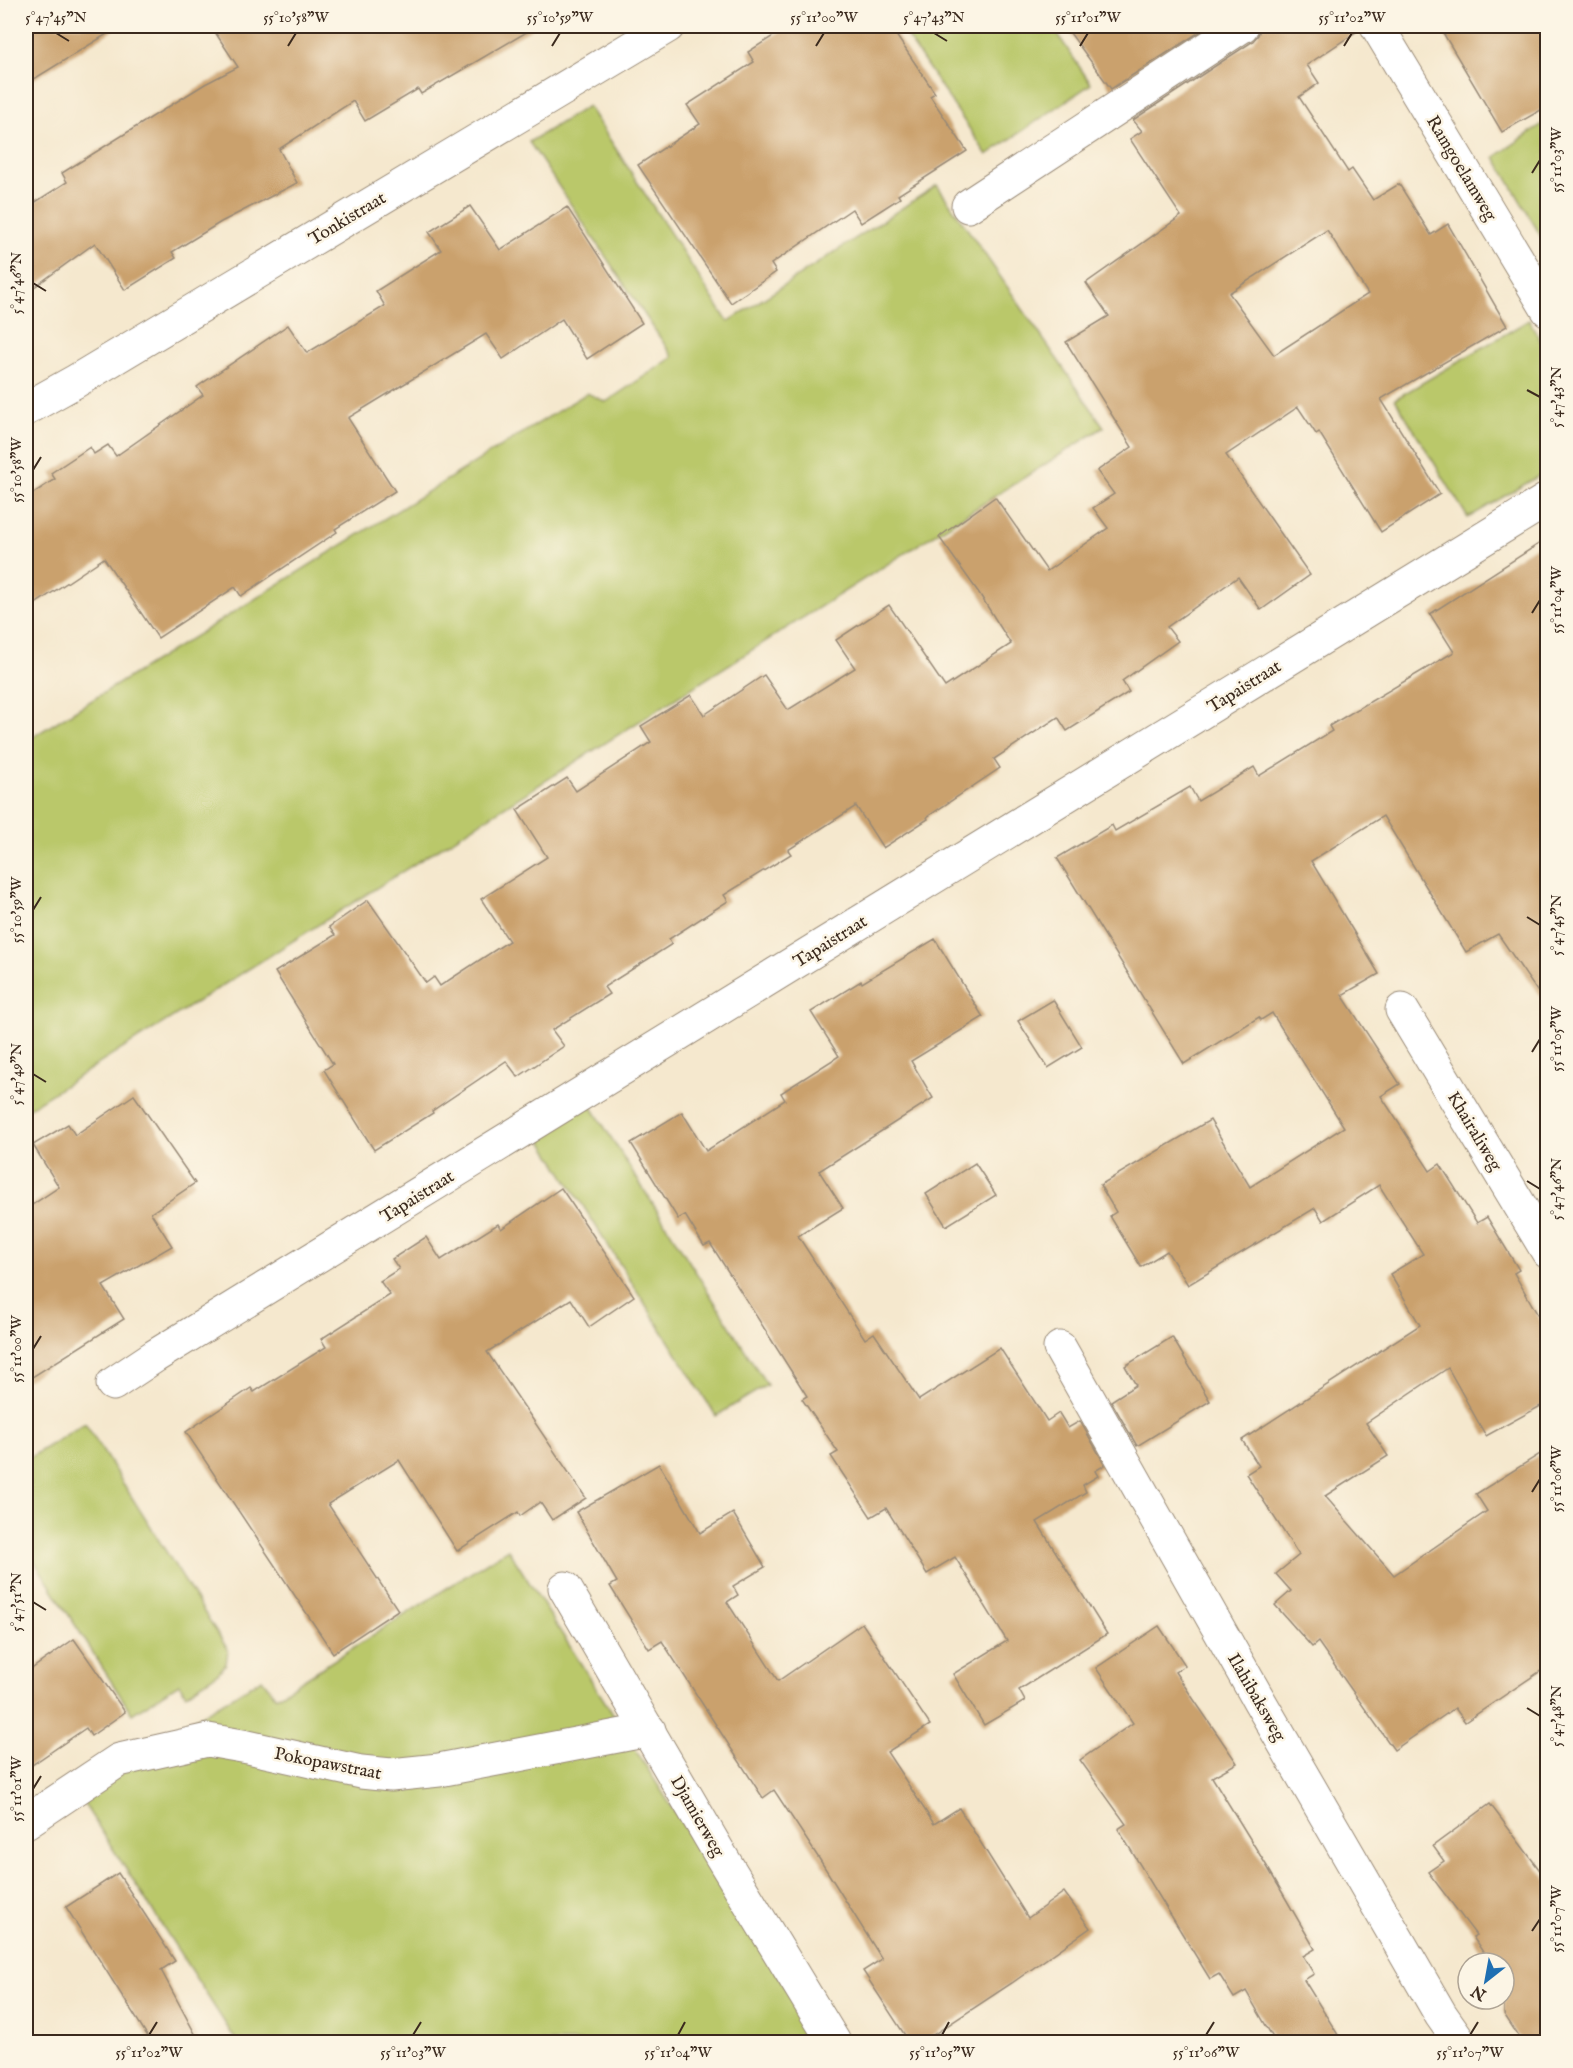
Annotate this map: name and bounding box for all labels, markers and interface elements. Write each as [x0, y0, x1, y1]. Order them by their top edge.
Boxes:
text: 5°47'45"N [25, 8, 87, 27]
text: 55°10'58"W [263, 8, 330, 27]
text: 55°10'59"W [527, 8, 594, 27]
text: 55°11'00"W [790, 8, 858, 27]
text: 5°47'43"N [903, 8, 965, 27]
text: 55°11'01"W [1055, 8, 1121, 27]
text: 55°11'02"W [1318, 8, 1386, 27]
street label: Ramgoelamweg [1420, 112, 1501, 226]
text: 55°11'03"W [1547, 126, 1566, 193]
street label: Tonkistraat [305, 187, 391, 251]
text: 5°47'46"N [7, 252, 26, 314]
text: 5°47'43"N [1547, 366, 1566, 428]
text: 55°10'58"W [7, 436, 26, 503]
text: 55°11'04"W [1547, 566, 1566, 634]
street label: Tapaistraat [1204, 656, 1286, 719]
text: 55°10'59"W [7, 876, 26, 943]
text: 5°47'45"N [1547, 894, 1566, 956]
street label: Tapaistraat [790, 911, 872, 974]
text: 55°11'05"W [1547, 1006, 1566, 1072]
text: 5°47'49"N [7, 1043, 26, 1105]
street label: Khairaliweg [1441, 1088, 1507, 1176]
text: 5°47'46"N [1547, 1158, 1566, 1220]
street label: Tapaistraat [377, 1166, 459, 1229]
text: 55°11'00"W [7, 1315, 26, 1383]
text: 55°11'06"W [1547, 1445, 1566, 1512]
text: 5°47'51"N [7, 1572, 26, 1632]
street label: Ilahibaksweg [1221, 1650, 1290, 1746]
text: 5°47'48"N [1547, 1685, 1566, 1747]
street label: Pokopawstraat [272, 1743, 383, 1786]
text: 55°11'01"W [7, 1756, 26, 1822]
street label: Djamierweg [664, 1772, 729, 1862]
text: 55°11'07"W [1547, 1885, 1566, 1953]
north arrow [1456, 1951, 1516, 2011]
text: N [1468, 1980, 1491, 2005]
text: 55°11'02"W [115, 2043, 183, 2062]
text: 55°11'03"W [380, 2043, 447, 2062]
text: 55°11'04"W [644, 2043, 712, 2062]
text: 55°11'05"W [909, 2043, 975, 2062]
text: 55°11'06"W [1173, 2043, 1240, 2062]
text: 55°11'07"W [1436, 2043, 1504, 2062]

